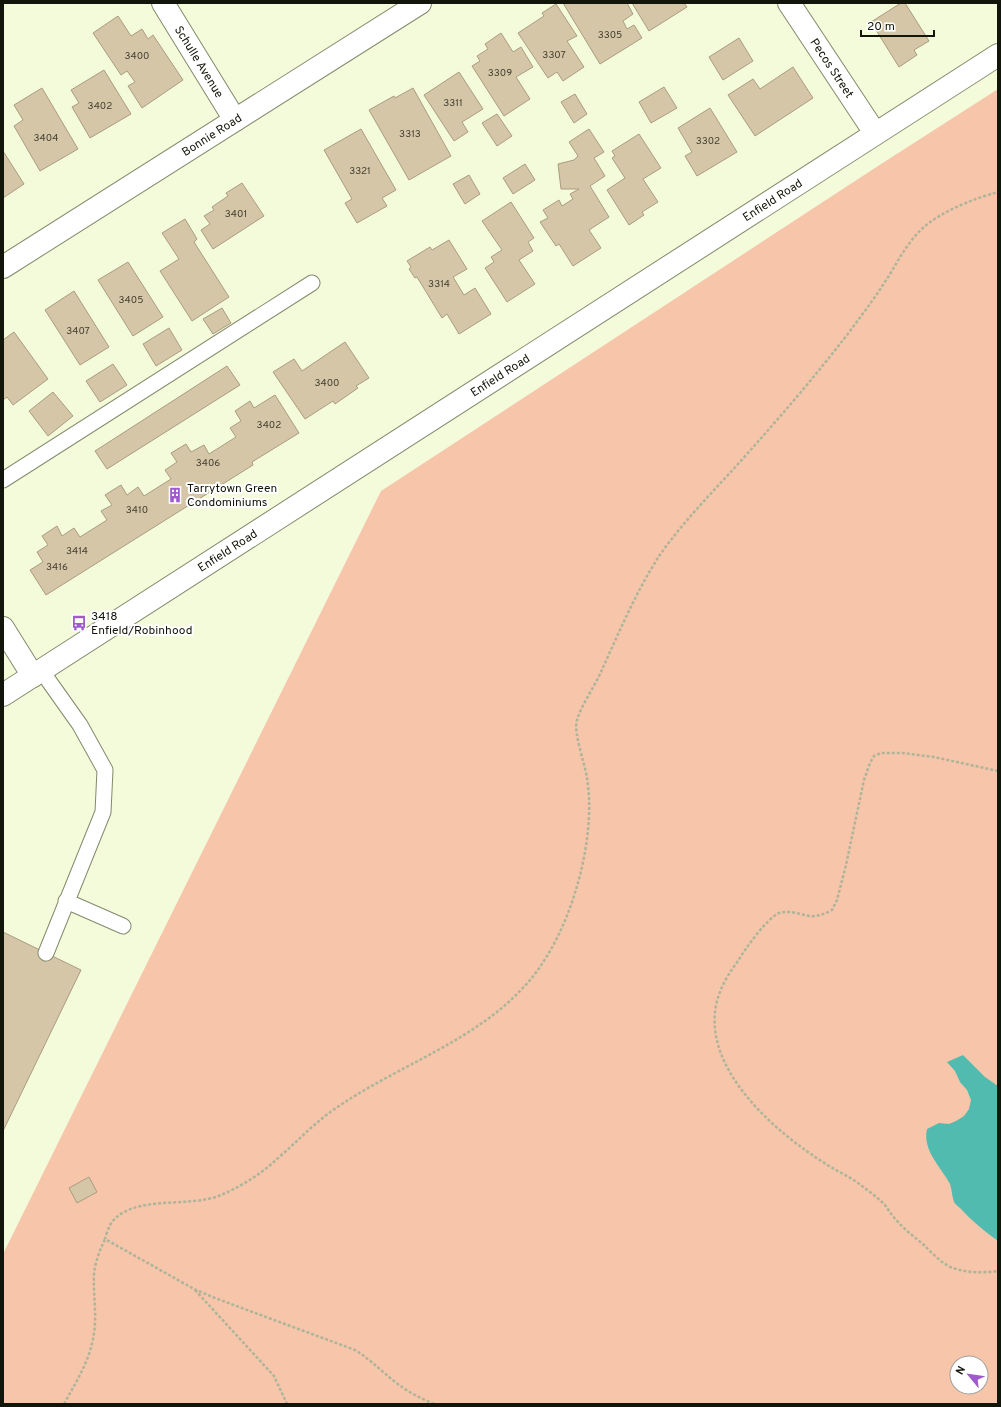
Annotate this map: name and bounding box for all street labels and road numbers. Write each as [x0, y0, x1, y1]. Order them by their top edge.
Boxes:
street label: Schulle Avenue [170, 23, 227, 101]
street label: Pecos Street [806, 36, 857, 102]
street label: Bonnie Road [179, 111, 245, 161]
street label: Enfield Road [740, 176, 806, 226]
street label: Enfield Road [468, 351, 534, 401]
street label: Enfield Road [195, 526, 261, 577]

